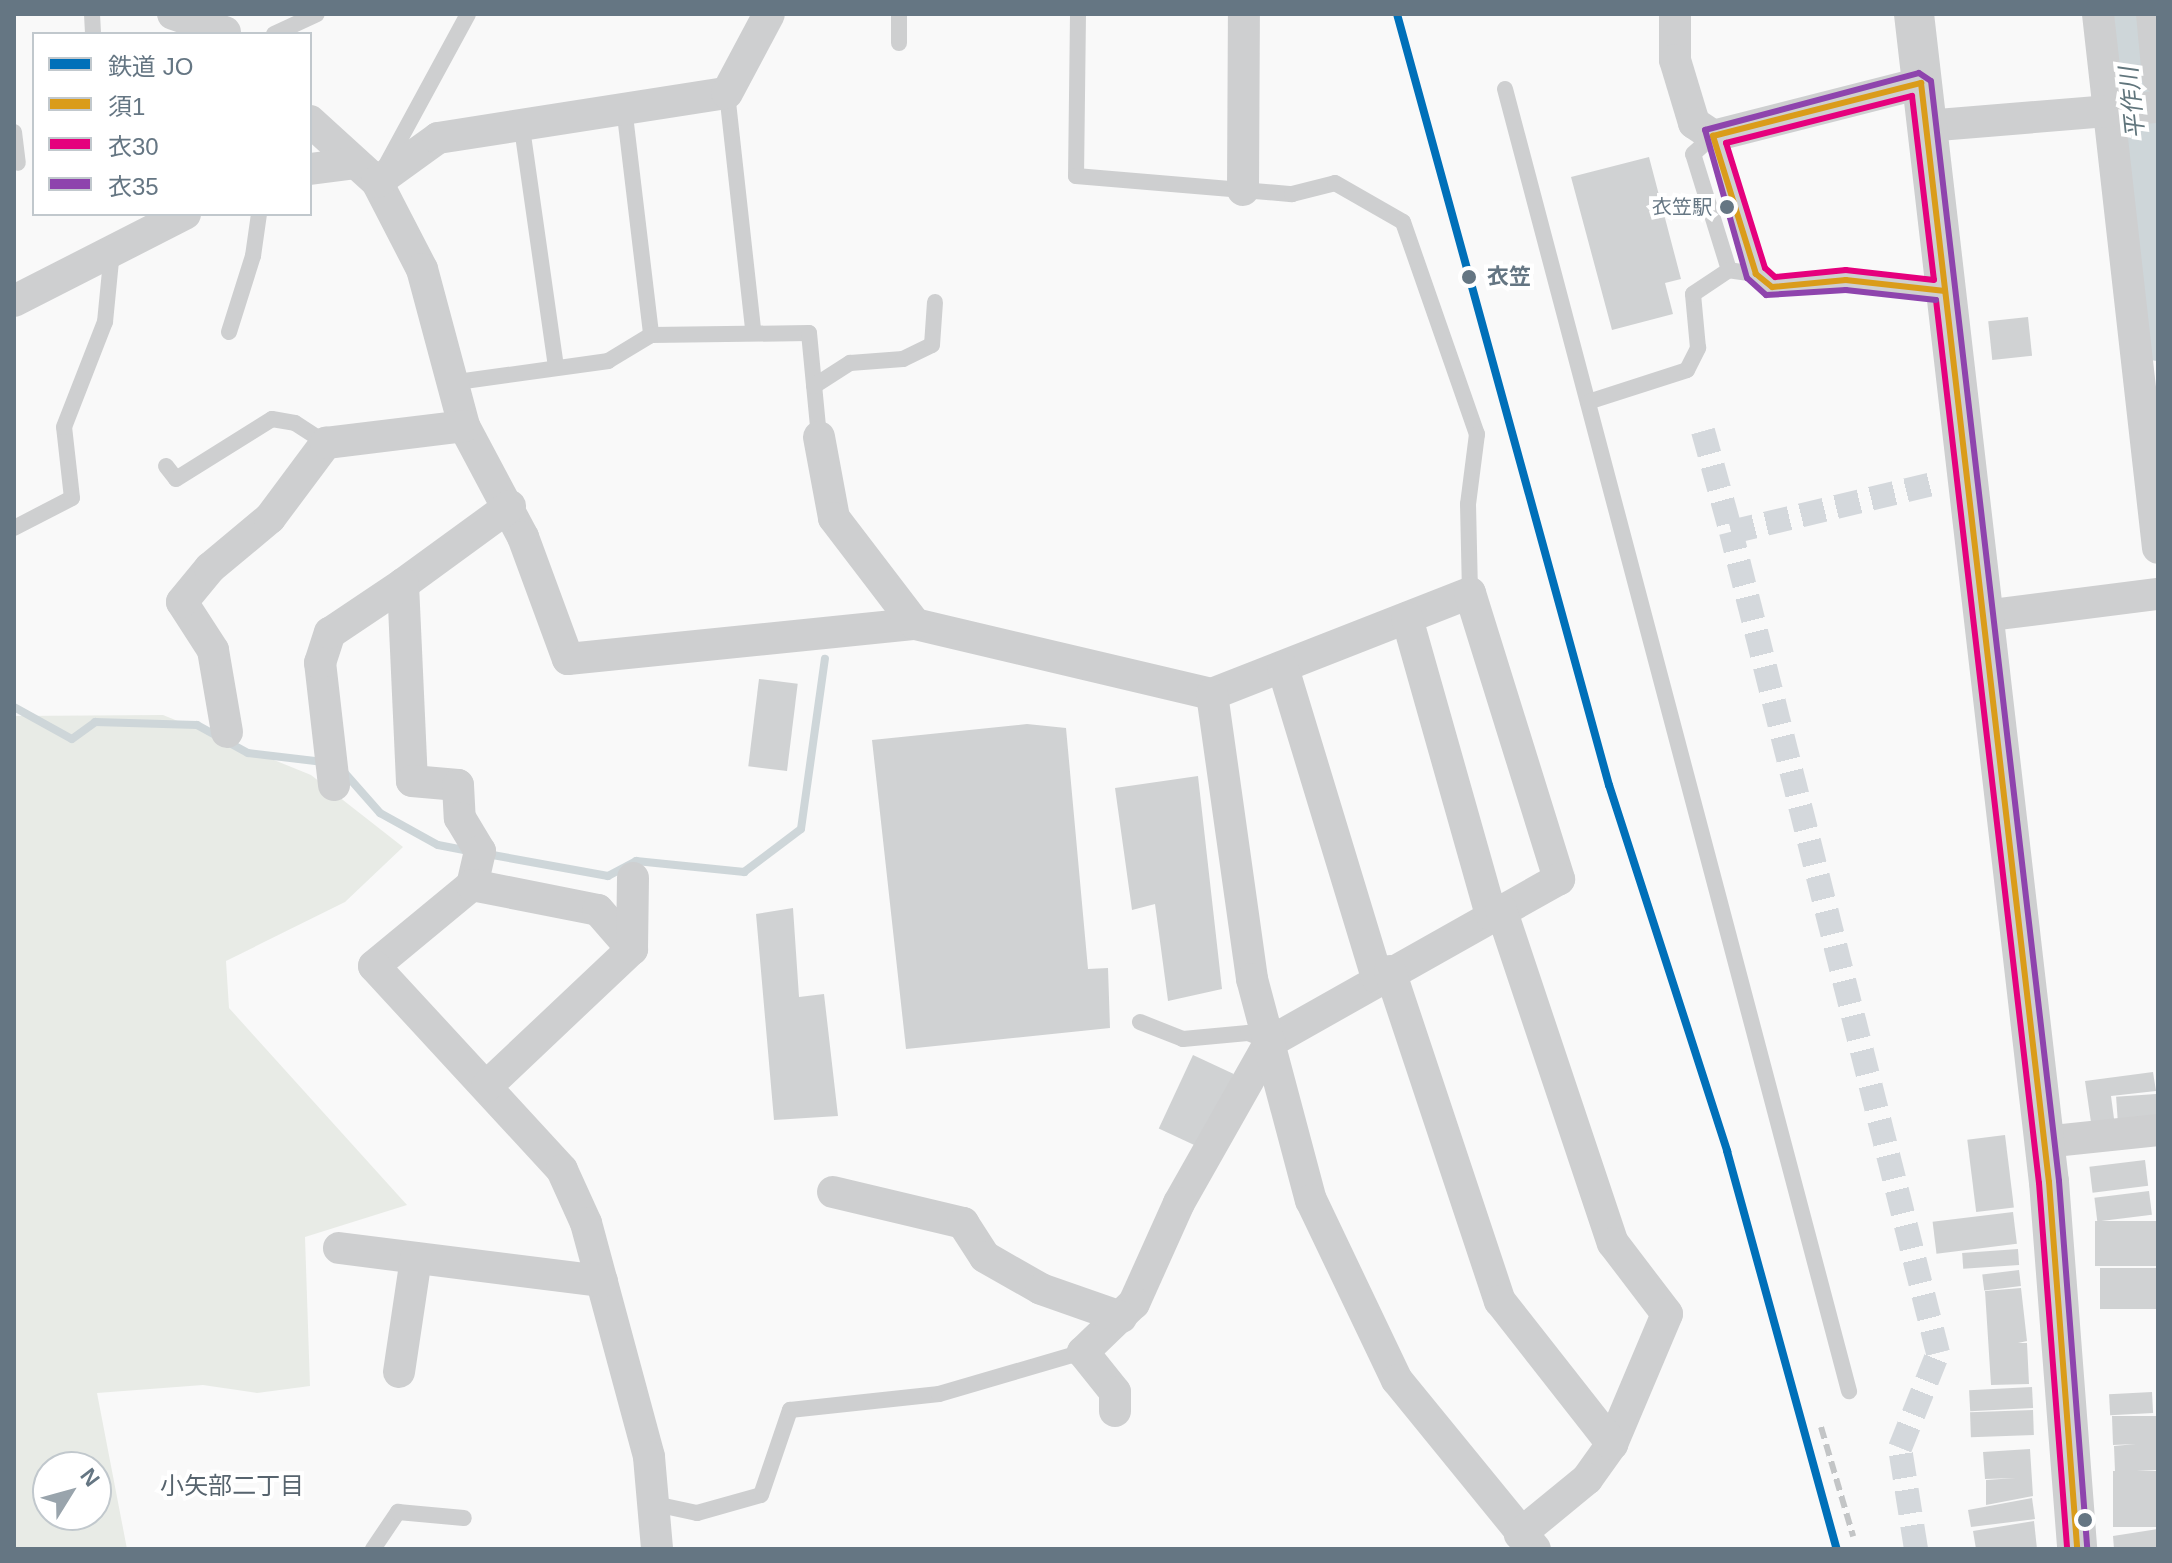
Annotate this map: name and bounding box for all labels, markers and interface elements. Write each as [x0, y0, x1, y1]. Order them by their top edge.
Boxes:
legend [32, 32, 312, 216]
text: 鉄道 JO [108, 53, 193, 80]
water label: 平作川 [2114, 66, 2150, 140]
text: 須1 [108, 93, 145, 120]
text: 衣30 [108, 133, 159, 160]
text: 衣35 [108, 173, 159, 200]
place label: 衣笠駅 [1652, 195, 1712, 219]
marker: 衣笠駅 [1719, 199, 1735, 215]
place label: 衣笠 [1487, 264, 1531, 290]
marker: 衣笠 [1458, 266, 1480, 288]
north arrow [32, 1451, 112, 1531]
text: N [75, 1464, 105, 1491]
district label: 小矢部二丁目 [160, 1472, 304, 1500]
unlabelled marker [2077, 1512, 2093, 1528]

